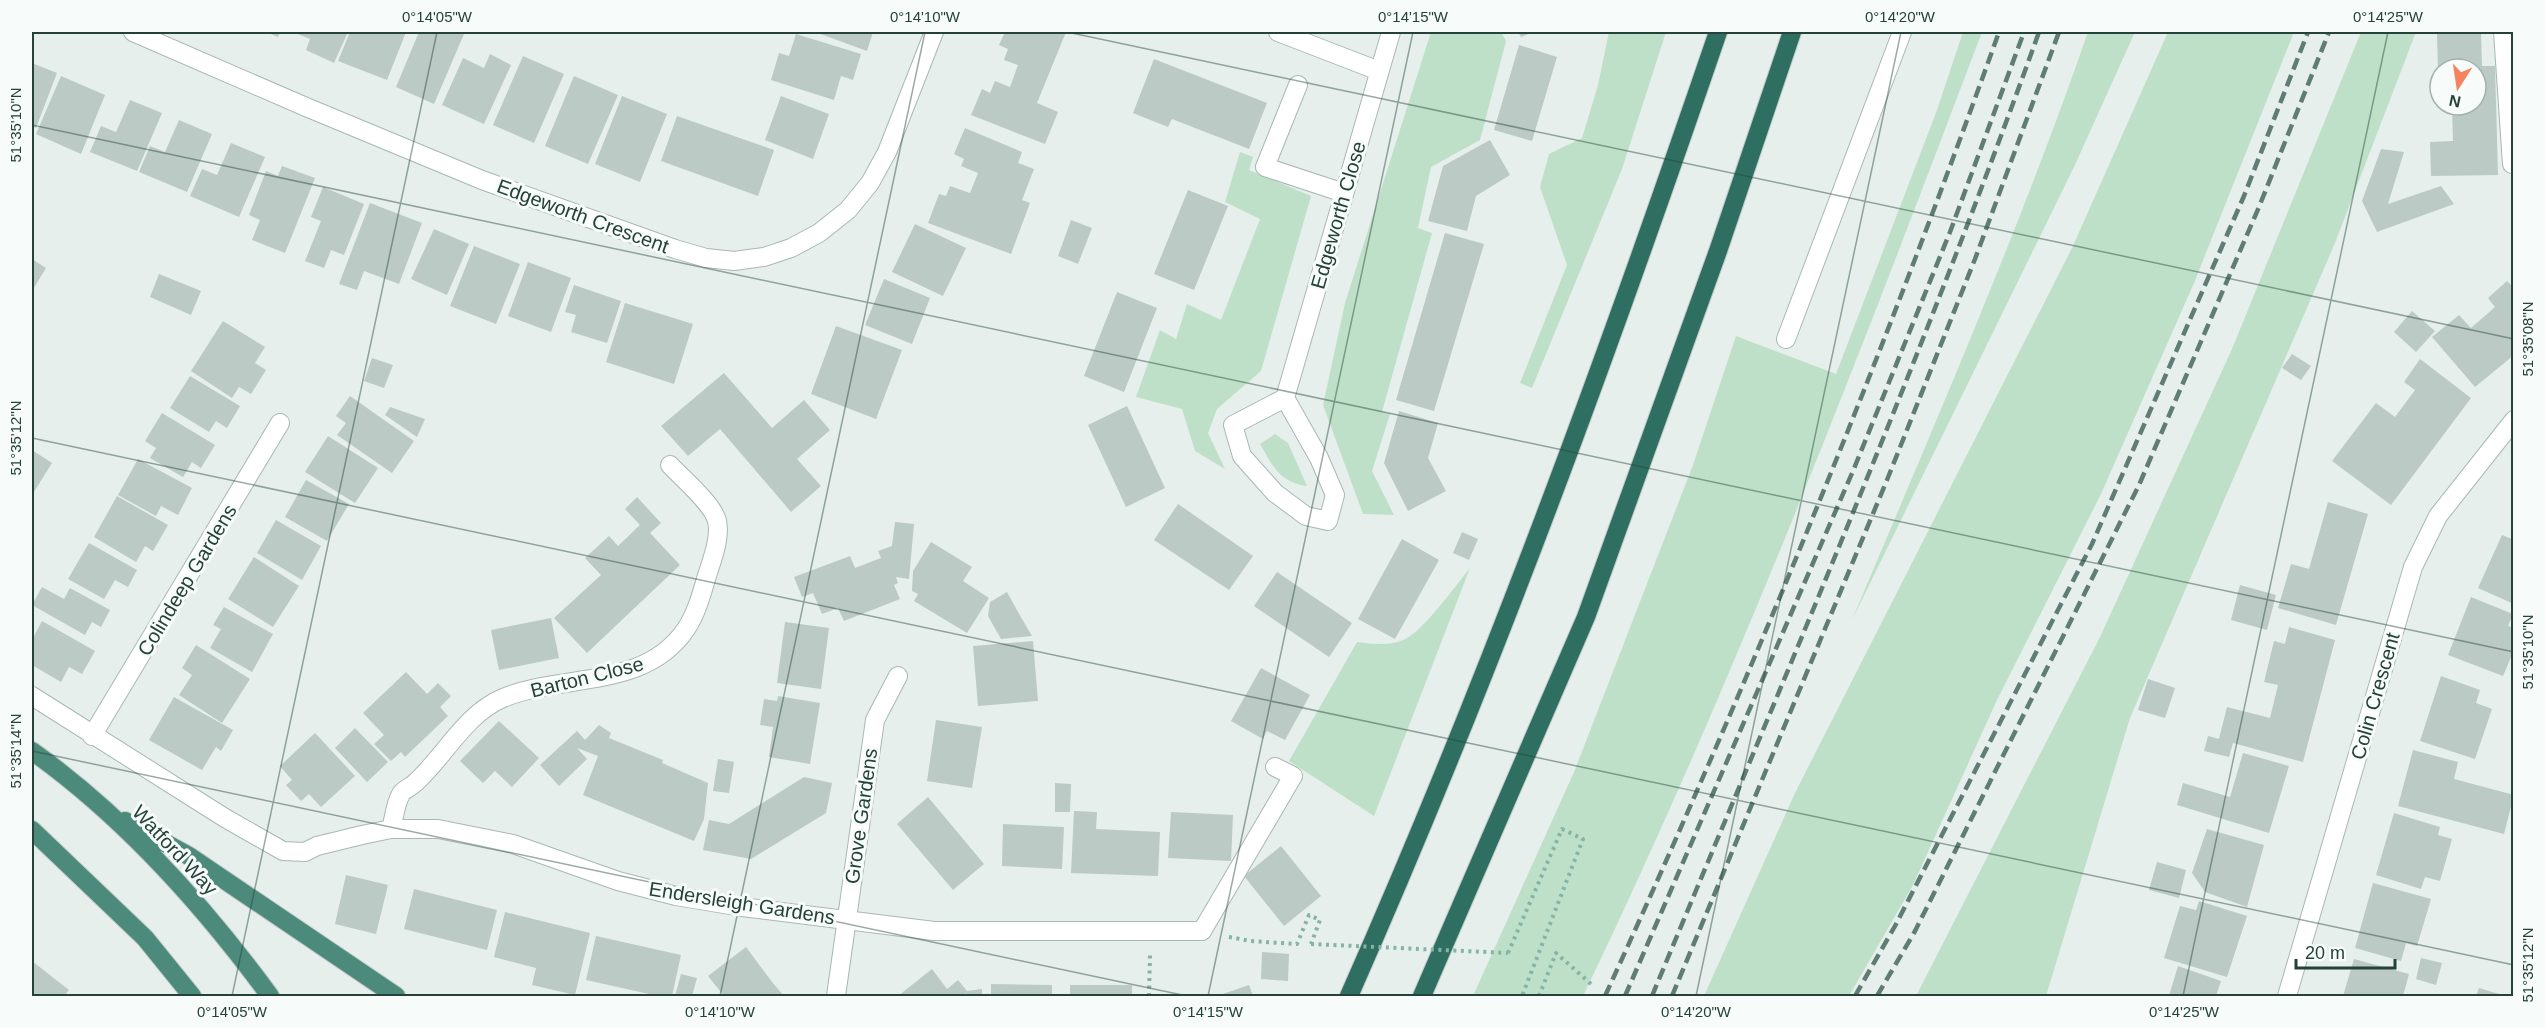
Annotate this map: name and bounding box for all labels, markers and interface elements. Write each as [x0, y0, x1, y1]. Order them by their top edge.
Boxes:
text: 0°14'05"W [402, 8, 473, 25]
text: 0°14'10"W [890, 8, 961, 25]
text: 0°14'15"W [1378, 8, 1449, 25]
text: 0°14'20"W [1865, 8, 1936, 25]
text: 0°14'25"W [2353, 8, 2424, 25]
north arrow [2428, 57, 2488, 117]
text: 51°35'10"N [7, 87, 24, 163]
text: N [2448, 92, 2462, 111]
street label: Edgeworth Close [1306, 139, 1370, 291]
street label: Edgeworth Crescent [494, 175, 672, 257]
text: 51°35'08"N [2519, 301, 2536, 377]
text: 51°35'12"N [7, 400, 24, 476]
street label: Colindeep Gardens [133, 500, 241, 660]
text: 51°35'10"N [2519, 614, 2536, 690]
street label: Colin Crescent [2346, 630, 2404, 762]
street label: Barton Close [528, 652, 646, 702]
text: 51°35'14"N [7, 713, 24, 789]
street label: Grove Gardens [841, 747, 881, 885]
street label: Watford Way [128, 801, 222, 899]
street label: Endersleigh Gardens [647, 877, 837, 929]
text: 51°35'12"N [2519, 927, 2536, 1003]
scale bar [2296, 932, 2395, 970]
text: 20 m [2305, 943, 2345, 963]
text: 0°14'05"W [197, 1003, 268, 1020]
text: 0°14'10"W [685, 1003, 756, 1020]
text: 0°14'15"W [1173, 1003, 1244, 1020]
text: 0°14'20"W [1661, 1003, 1732, 1020]
text: 0°14'25"W [2149, 1003, 2220, 1020]

